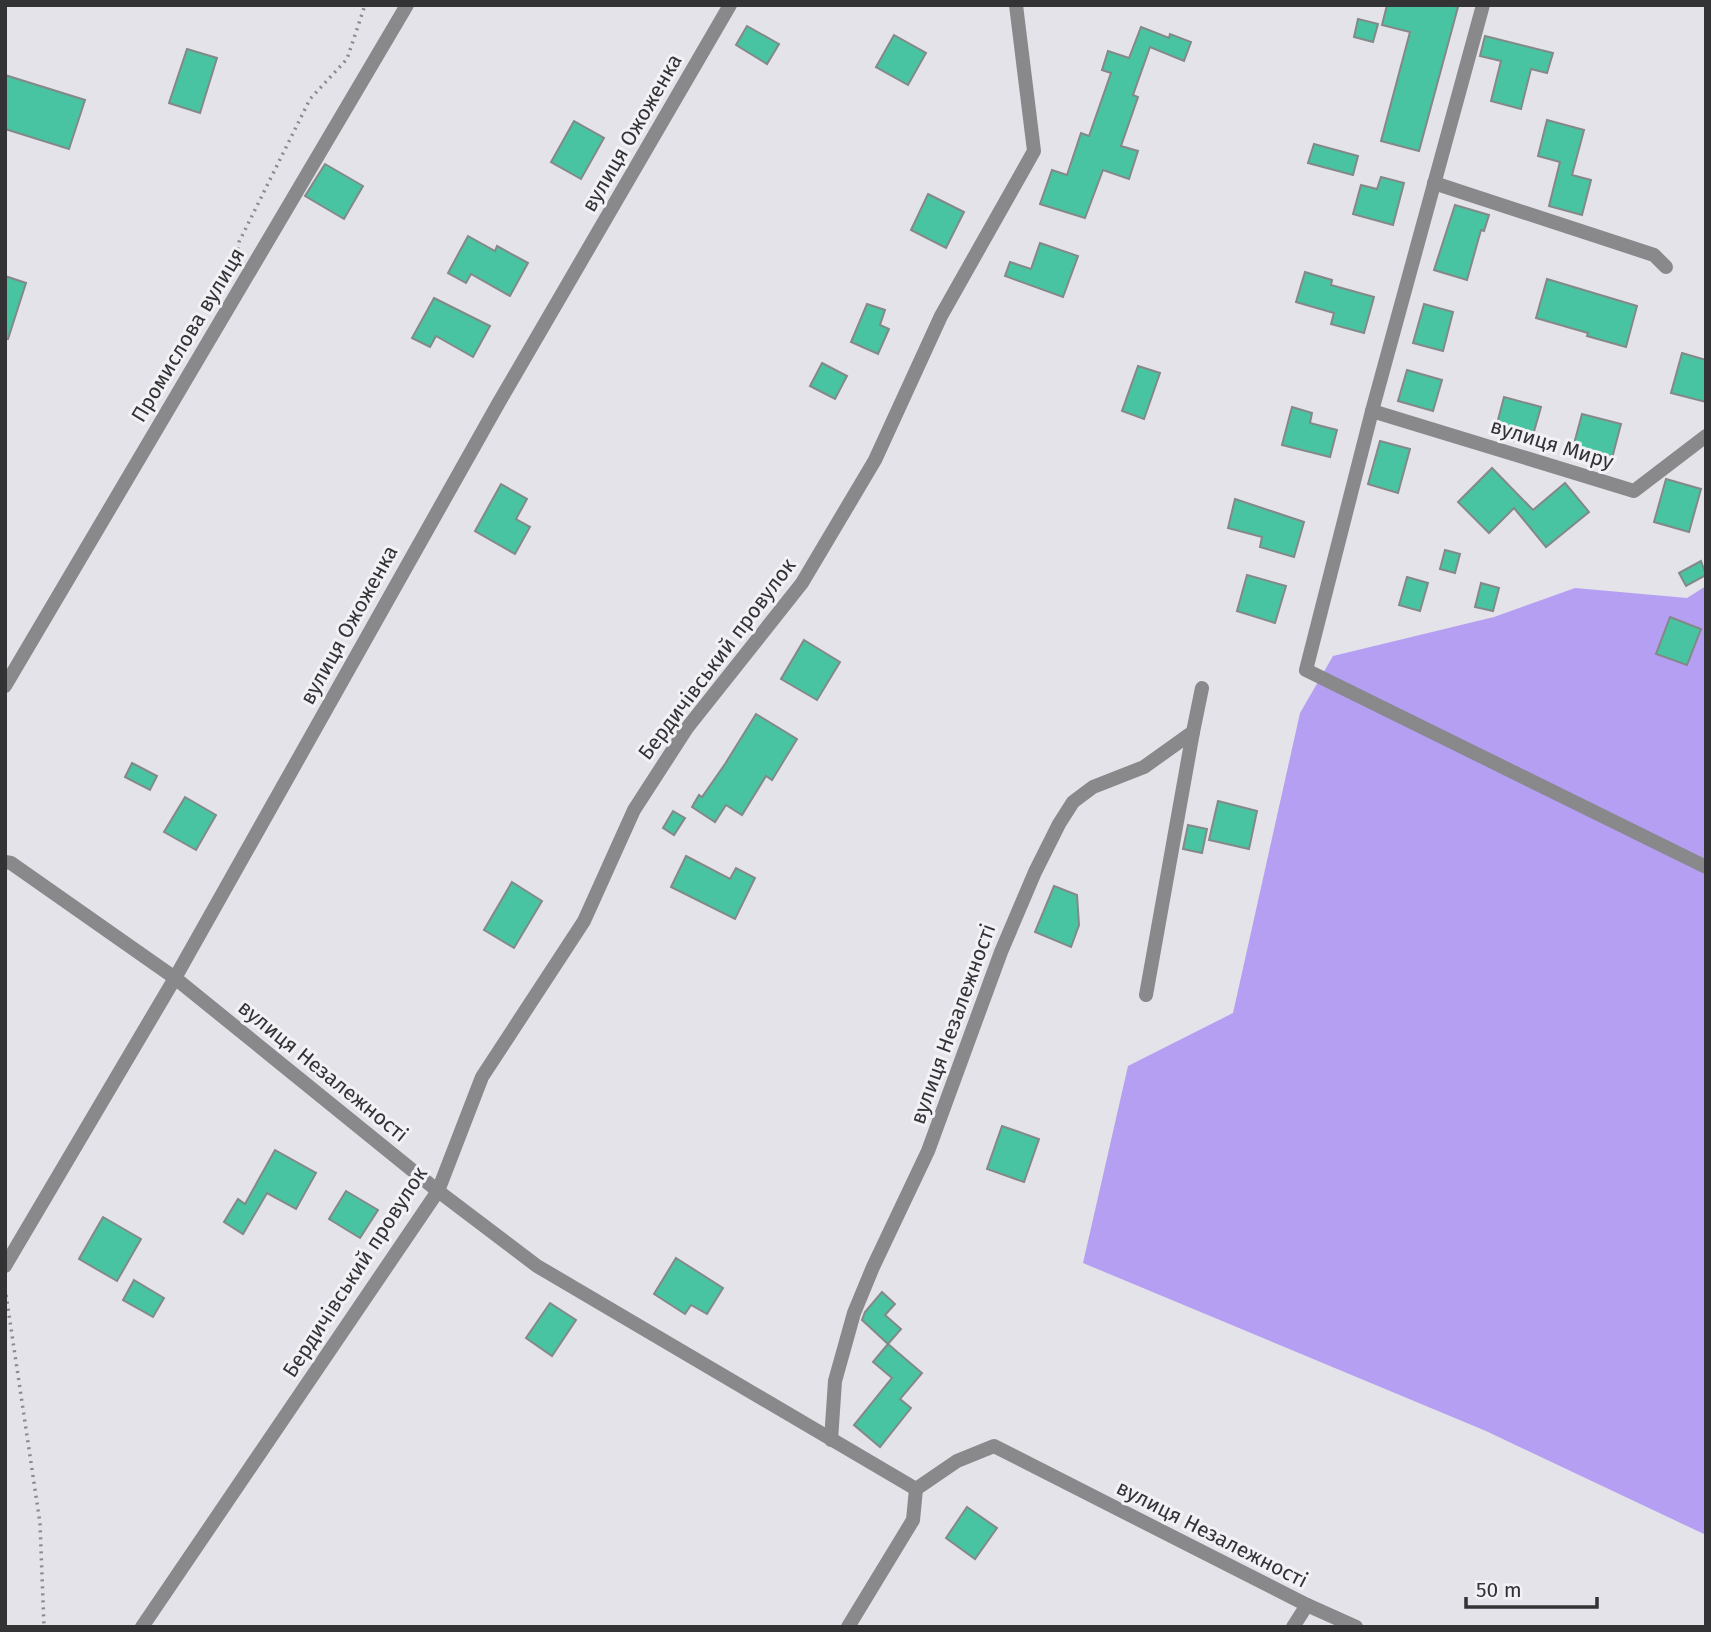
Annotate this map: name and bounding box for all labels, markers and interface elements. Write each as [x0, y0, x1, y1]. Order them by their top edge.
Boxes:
street label: вулиця Ожоженка [576, 49, 688, 217]
street label: Промислова вулиця [126, 243, 250, 427]
street label: вулиця Миру [1487, 413, 1617, 475]
street label: вулиця Ожоженка [295, 541, 403, 709]
street label: Бердичівський провулок [633, 553, 801, 765]
street label: вулиця Незалежності [905, 920, 1001, 1128]
street label: вулиця Незалежності [233, 994, 413, 1148]
street label: Бердичівський провулок [277, 1162, 433, 1382]
street label: вулиця Незалежності [1112, 1474, 1312, 1594]
scale bar [1466, 1566, 1597, 1610]
text: 50 m [1476, 1577, 1522, 1603]

